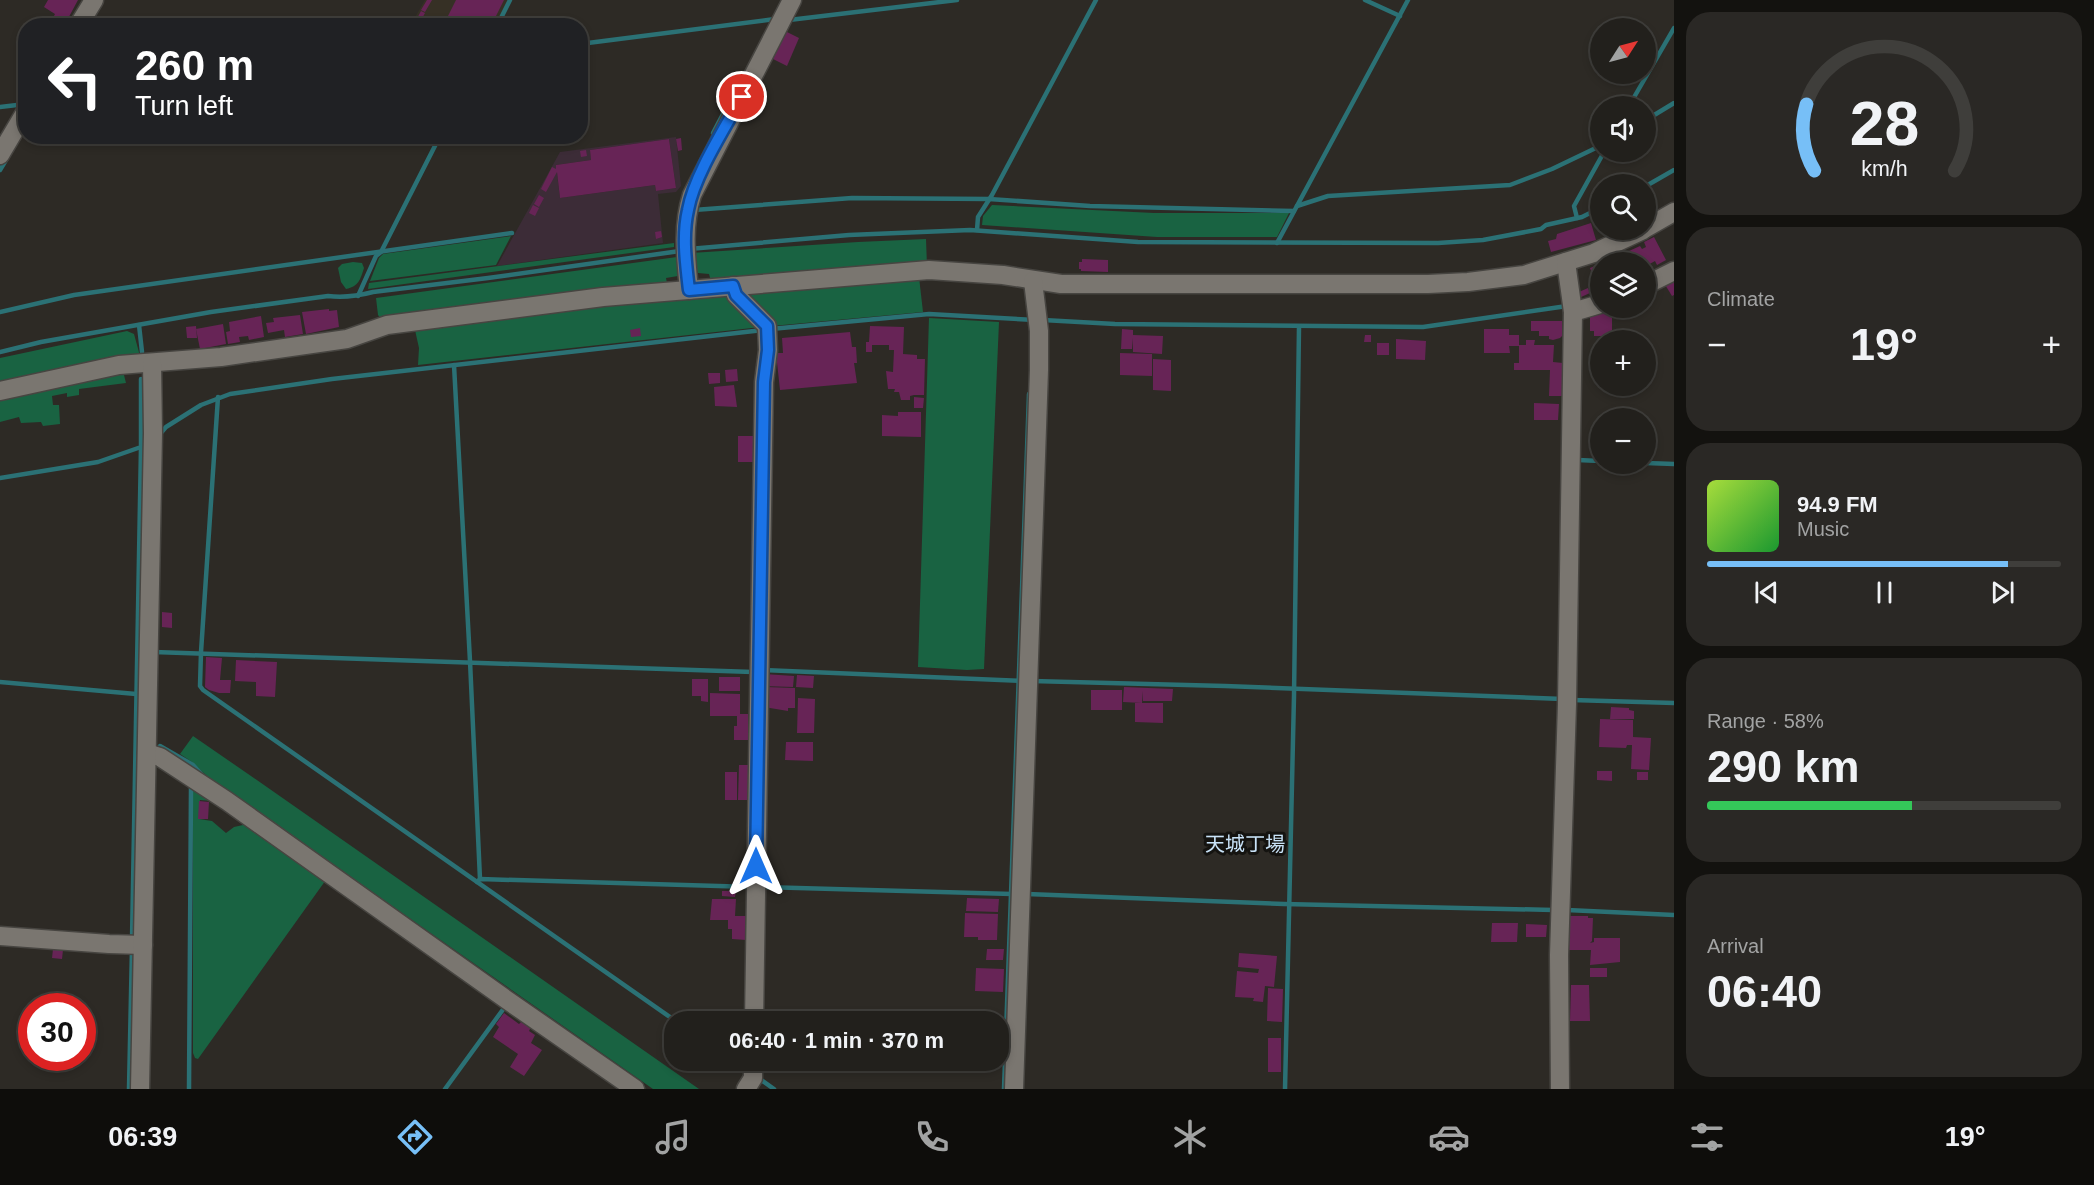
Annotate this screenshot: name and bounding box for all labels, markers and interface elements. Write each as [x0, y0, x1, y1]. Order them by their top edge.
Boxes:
north arrow [1590, 18, 1656, 84]
map controls [1590, 18, 1656, 474]
icon: left [36, 42, 114, 120]
text: 260 m [135, 42, 254, 89]
pin [716, 71, 767, 122]
icon: arrive [725, 80, 758, 113]
text: 28 [1849, 89, 1919, 158]
text: Turn left [135, 91, 233, 121]
button: sound [1590, 96, 1656, 162]
text: km/h [1861, 157, 1907, 181]
button: search [1590, 174, 1656, 240]
button: layers [1590, 252, 1656, 318]
text: Climate [1707, 288, 1775, 310]
text: 19° [1850, 319, 1918, 370]
text: − [1707, 326, 1726, 363]
text: + [2042, 326, 2061, 363]
button: + [1590, 330, 1656, 396]
button: − [1590, 408, 1656, 474]
text: 94.9 FM [1797, 492, 1878, 517]
text: Music [1797, 518, 1849, 540]
icon: previous [1750, 576, 1783, 609]
icon: pause [1868, 576, 1901, 609]
icon: next [1986, 576, 2019, 609]
text: Range · 58% [1707, 710, 1824, 732]
text: 290 km [1707, 741, 1860, 792]
district label: 天城丁場 [1205, 833, 1285, 855]
position arrow [724, 834, 788, 898]
text: Arrival [1707, 935, 1764, 957]
text: 06:40 [1707, 966, 1822, 1017]
speed limit sign: 30 [18, 993, 96, 1071]
text: 06:40 · 1 min · 370 m [729, 1028, 944, 1053]
icon: directions [394, 1116, 436, 1158]
icon: music [652, 1116, 694, 1158]
icon: phone [911, 1116, 953, 1158]
icon: climate [1169, 1116, 1211, 1158]
icon: car [1428, 1116, 1470, 1158]
icon: filters [1686, 1116, 1728, 1158]
text: 06:39 [108, 1122, 177, 1152]
text: 19° [1945, 1122, 1986, 1152]

